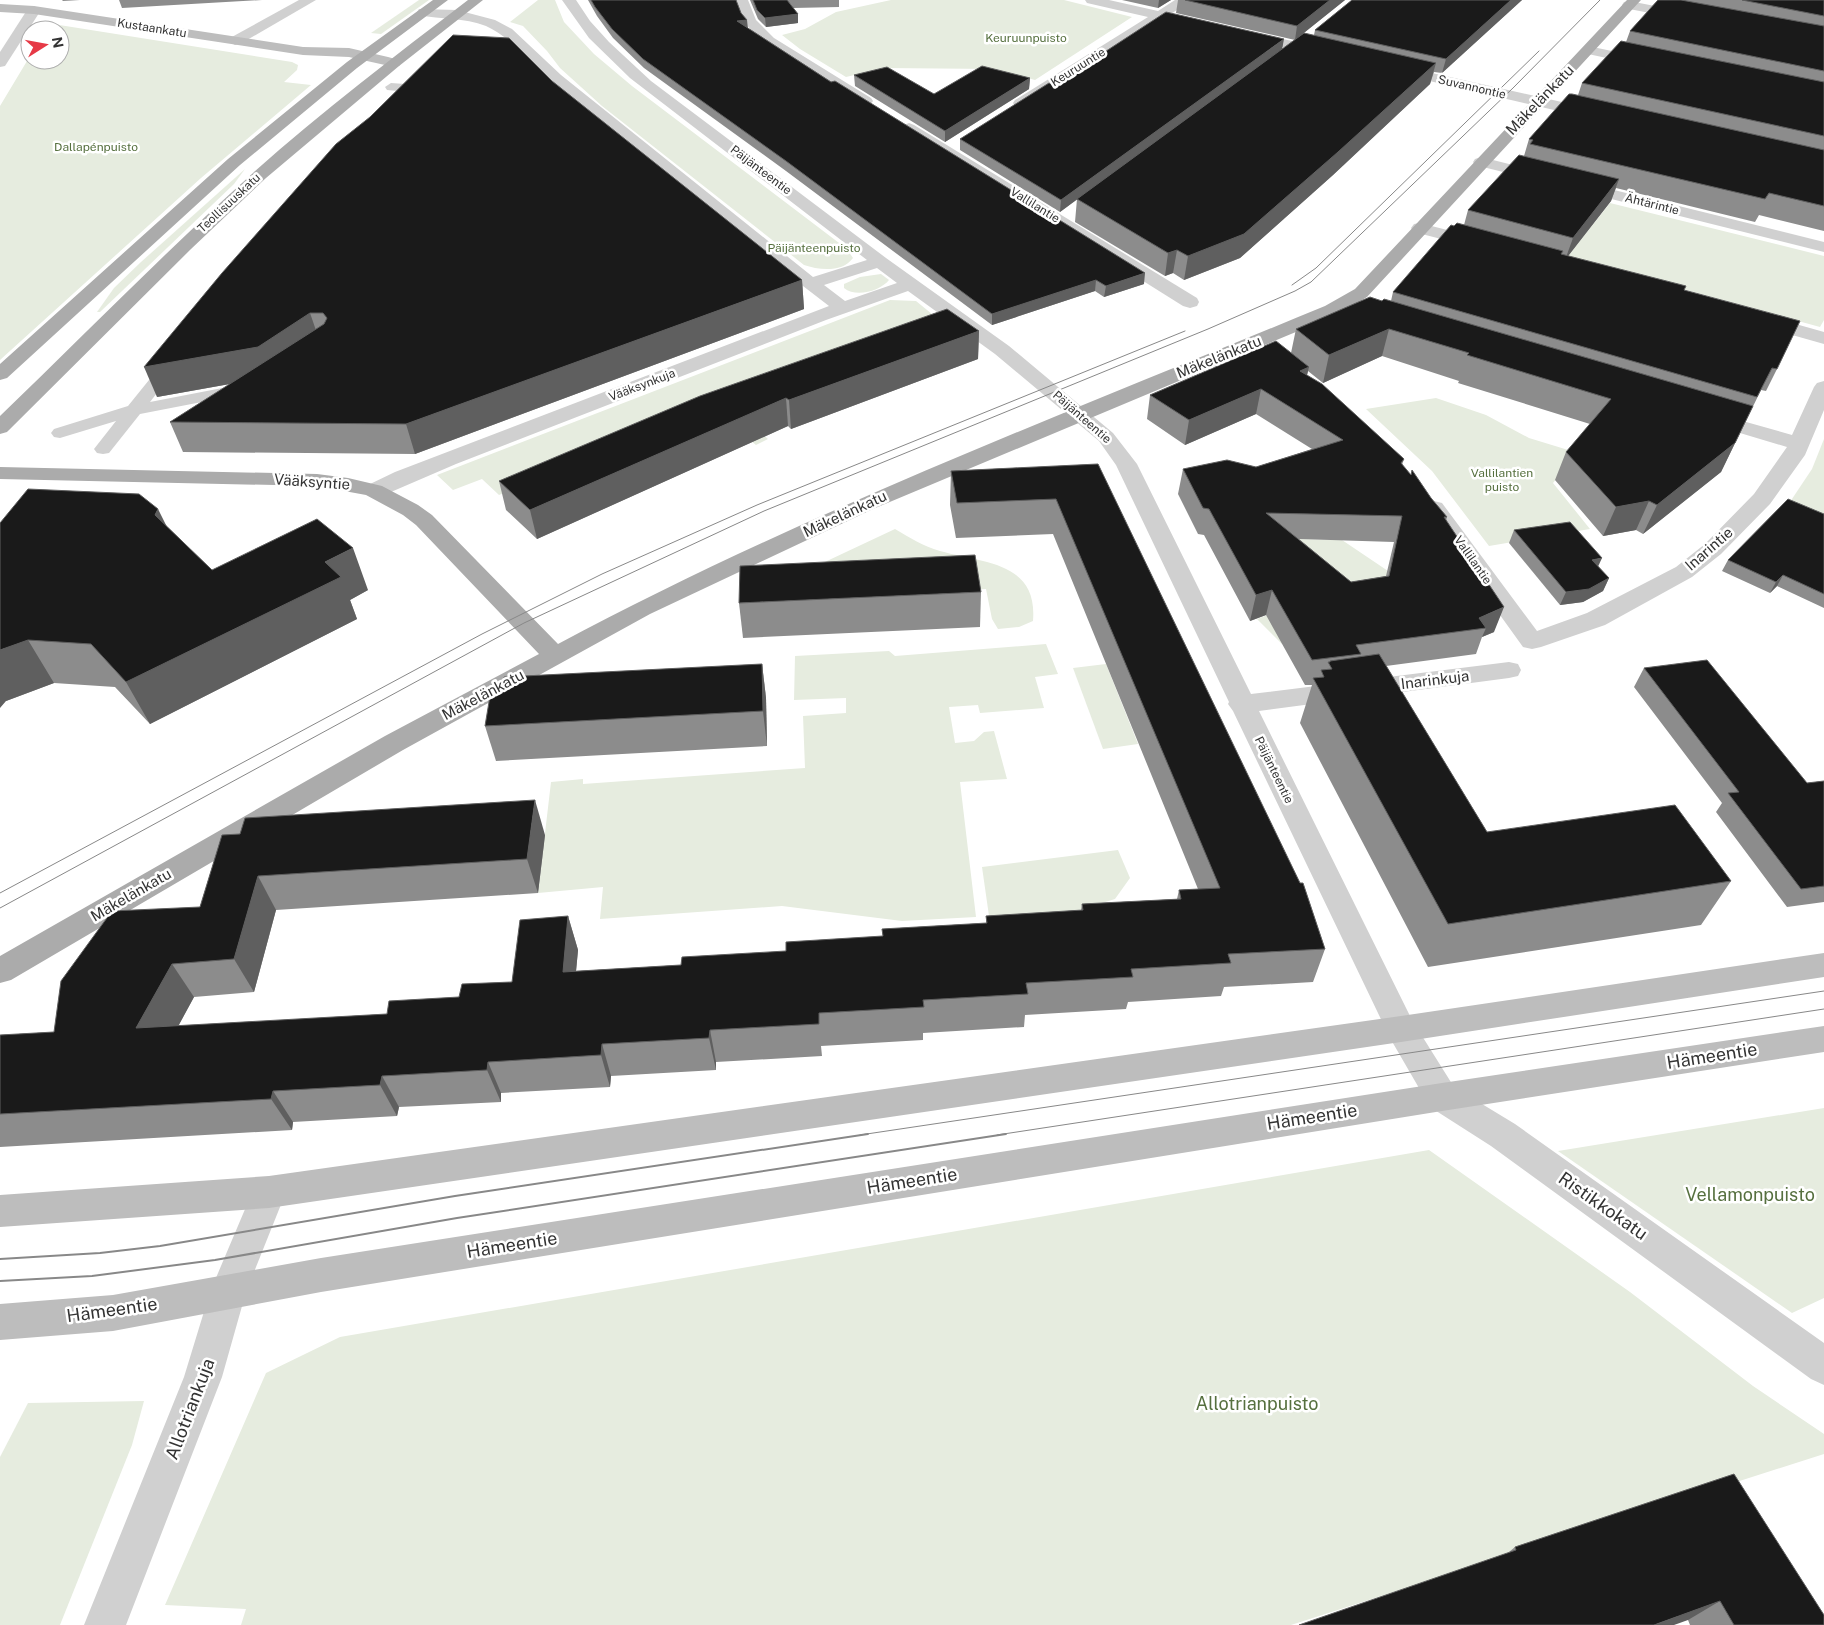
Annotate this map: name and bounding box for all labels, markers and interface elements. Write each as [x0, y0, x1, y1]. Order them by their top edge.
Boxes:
street label: Kustaankatu [116, 16, 188, 40]
north arrow [20, 20, 70, 70]
park label: Keuruunpuisto [985, 31, 1067, 45]
text: N [49, 36, 67, 49]
street label: Keuruuntie [1048, 45, 1108, 89]
street label: Mäkelänkatu [1502, 61, 1577, 138]
street label: Suvannontie [1437, 72, 1508, 102]
park label: Dallapénpuisto [54, 140, 138, 154]
street label: Päijänteentie [728, 143, 794, 198]
street label: Teollisuuskatu [195, 170, 263, 236]
street label: Vallilantie [1008, 184, 1062, 226]
street label: Ähtärintie [1623, 191, 1681, 218]
park label: Päijänteenpuisto [768, 241, 861, 255]
street label: Mäkelänkatu [1174, 332, 1264, 381]
street label: Vääksynkuja [607, 366, 677, 404]
street label: Päijänteentie [1050, 388, 1114, 446]
park label: Vallilantien puisto [1471, 466, 1533, 494]
street label: Vääksyntie [273, 470, 351, 493]
street label: Mäkelänkatu [800, 487, 889, 540]
street label: Inarintie [1681, 523, 1736, 574]
street label: Vallilantie [1451, 533, 1495, 587]
street label: Mäkelänkatu [439, 666, 527, 723]
street label: Inarinkuja [1400, 667, 1470, 692]
street label: Päijänteentie [1252, 734, 1296, 806]
street label: Mäkelänkatu [87, 865, 174, 924]
street label: Hämeentie [1665, 1038, 1759, 1073]
street label: Hämeentie [1265, 1099, 1359, 1134]
street label: Hämeentie [865, 1163, 959, 1198]
street label: Ristikkokatu [1555, 1167, 1652, 1244]
park label: Vellamonpuisto [1685, 1184, 1815, 1205]
street label: Hämeentie [465, 1227, 559, 1262]
street label: Hämeentie [65, 1293, 159, 1326]
street label: Allotriankuja [161, 1355, 218, 1462]
park label: Allotrianpuisto [1195, 1393, 1319, 1414]

